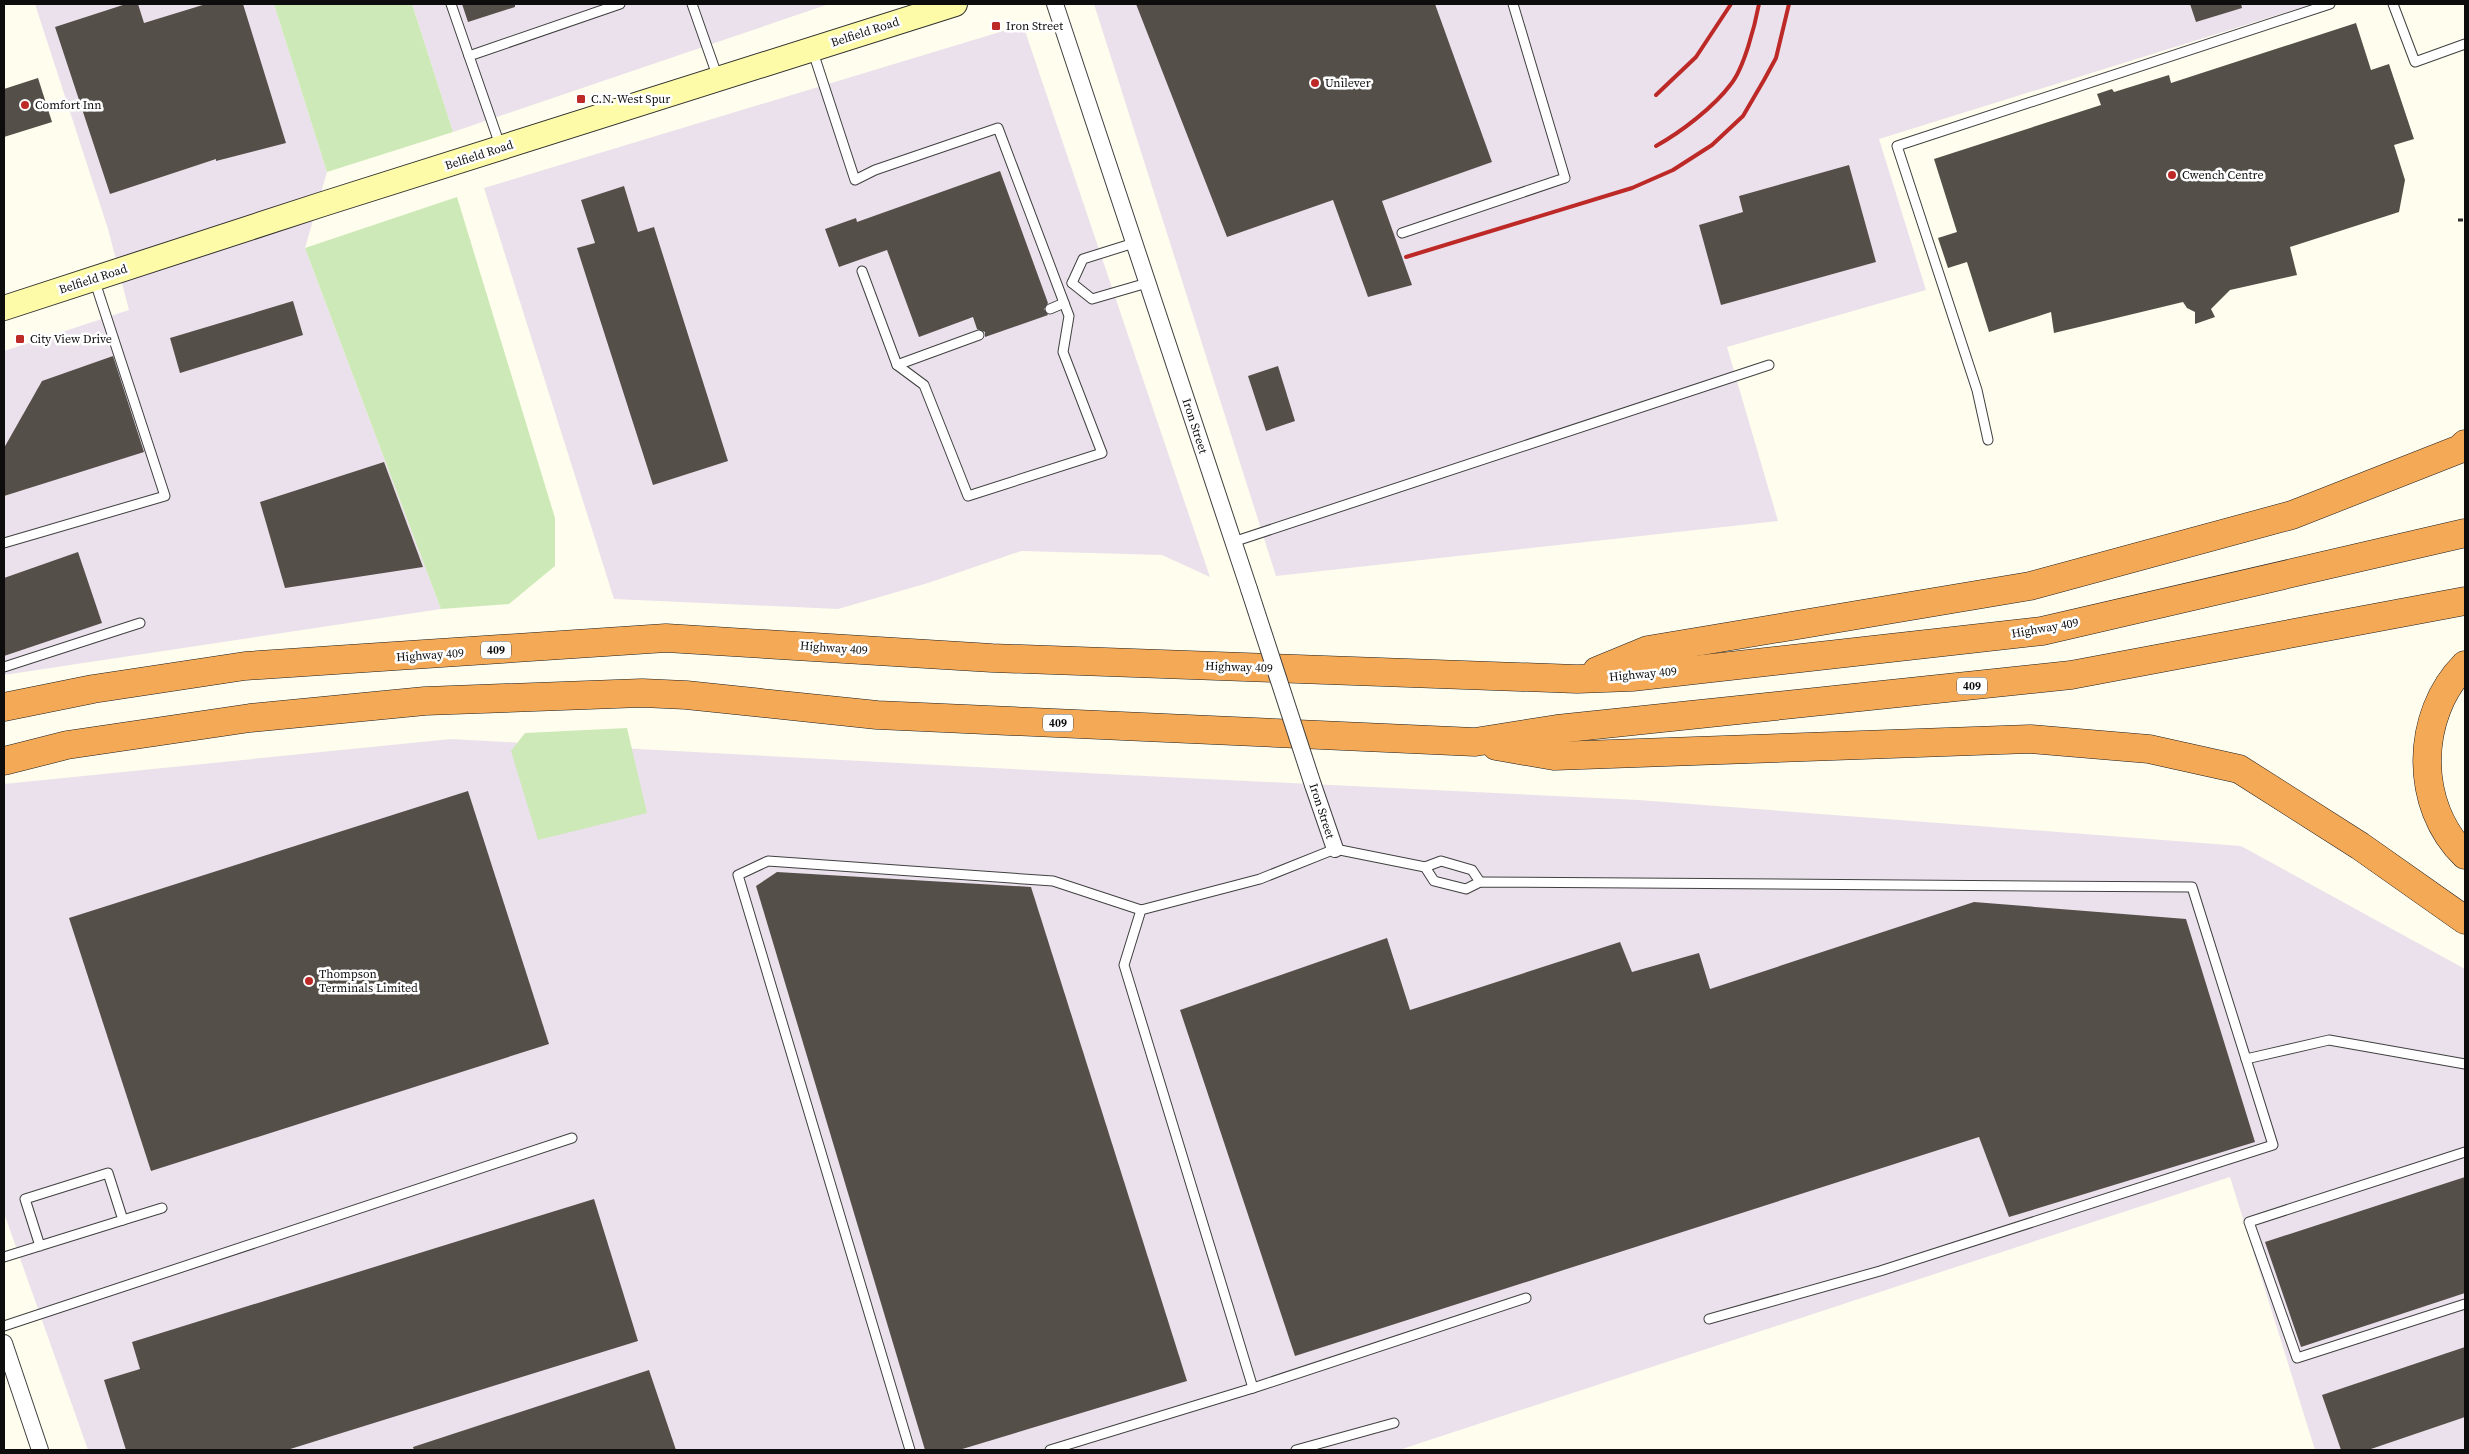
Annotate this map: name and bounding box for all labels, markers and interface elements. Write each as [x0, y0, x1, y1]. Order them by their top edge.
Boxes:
street label: Belfield Road [829, 13, 901, 51]
place label: Iron Street [1006, 18, 1063, 34]
marker: Iron Street [990, 20, 1002, 32]
place label: Unilever [1325, 75, 1371, 91]
marker: Unilever [1309, 77, 1321, 89]
place label: C.N. West Spur [591, 91, 670, 107]
marker: C.N. West Spur [575, 93, 587, 105]
place label: Comfort Inn [35, 97, 102, 113]
marker: Comfort Inn [19, 99, 31, 111]
street label: Belfield Road [443, 136, 515, 174]
place label: Cwench Centre [2182, 167, 2264, 183]
marker: Cwench Centre [2166, 169, 2178, 181]
street label: Belfield Road [57, 260, 129, 298]
place label: City View Drive [30, 331, 112, 347]
marker: City View Drive [14, 333, 26, 345]
street label: Iron Street [1179, 396, 1211, 456]
street label: Highway 409 [2010, 614, 2080, 642]
street label: Highway 409 [800, 638, 868, 658]
road number: 409 [481, 642, 511, 658]
street label: Highway 409 [396, 645, 464, 665]
street label: Highway 409 [1205, 658, 1273, 676]
street label: Highway 409 [1608, 663, 1678, 685]
road number: 409 [1957, 678, 1987, 694]
road number: 409 [1043, 714, 1073, 731]
street label: Iron Street [1306, 781, 1338, 841]
place label: Thompson Terminals Limited [319, 966, 418, 996]
marker: Thompson Terminals Limited [303, 975, 315, 987]

